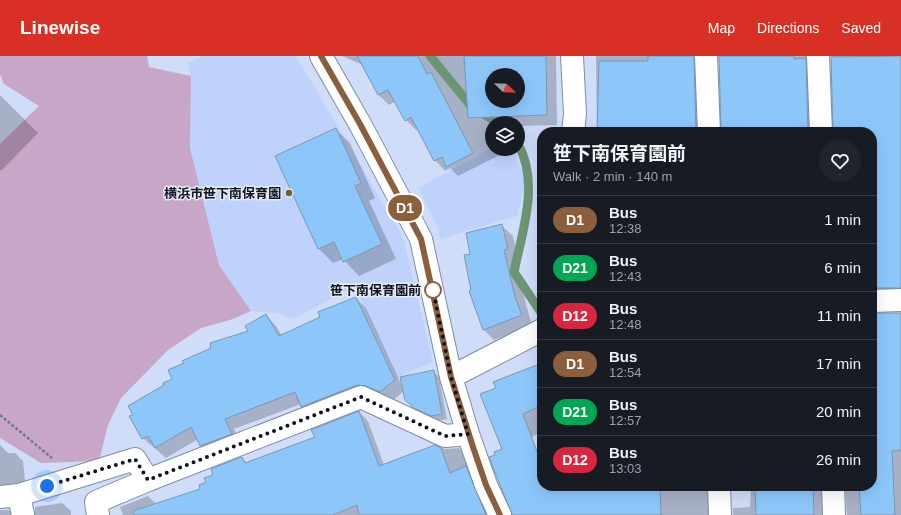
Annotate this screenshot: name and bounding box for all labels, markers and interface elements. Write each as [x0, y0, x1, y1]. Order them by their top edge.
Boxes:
text: Linewise [20, 17, 100, 38]
text: Map [708, 20, 735, 36]
text: Directions [757, 20, 819, 36]
text: Saved [841, 20, 881, 36]
north arrow [485, 68, 525, 108]
map controls [485, 68, 525, 156]
button: layers [485, 116, 525, 156]
button: heart [819, 140, 861, 182]
text: 笹下南保育園前 [553, 143, 686, 164]
text: Walk · 2 min · 140 m [553, 169, 672, 184]
place label: 横浜市笹下南保育園 [164, 186, 281, 201]
marker: 横浜市笹下南保育園 [284, 188, 294, 198]
line badge: D1 [387, 195, 423, 221]
text: D1 [396, 200, 414, 216]
text: Bus [609, 204, 637, 221]
text: 1 min [824, 211, 861, 228]
text: D1 [566, 212, 584, 228]
text: 12:38 [609, 221, 642, 236]
text: Bus [609, 252, 637, 269]
text: 6 min [824, 259, 861, 276]
text: D21 [562, 260, 588, 276]
text: 12:43 [609, 269, 642, 284]
marker: 笹下南保育園前 [424, 281, 442, 299]
place label: 笹下南保育園前 [330, 283, 421, 298]
text: Bus [609, 300, 637, 317]
text: 11 min [817, 307, 861, 324]
text: D12 [562, 308, 588, 324]
text: 12:48 [609, 317, 642, 332]
text: Bus [609, 348, 637, 365]
text: 17 min [816, 355, 861, 372]
text: D1 [566, 356, 584, 372]
text: 12:54 [609, 365, 642, 380]
text: Bus [609, 396, 637, 413]
text: 20 min [816, 403, 861, 420]
text: D21 [562, 404, 588, 420]
text: 12:57 [609, 413, 642, 428]
text: Bus [609, 444, 637, 461]
text: 26 min [816, 451, 861, 468]
text: D12 [562, 452, 588, 468]
text: 13:03 [609, 461, 642, 476]
your location [37, 476, 57, 496]

